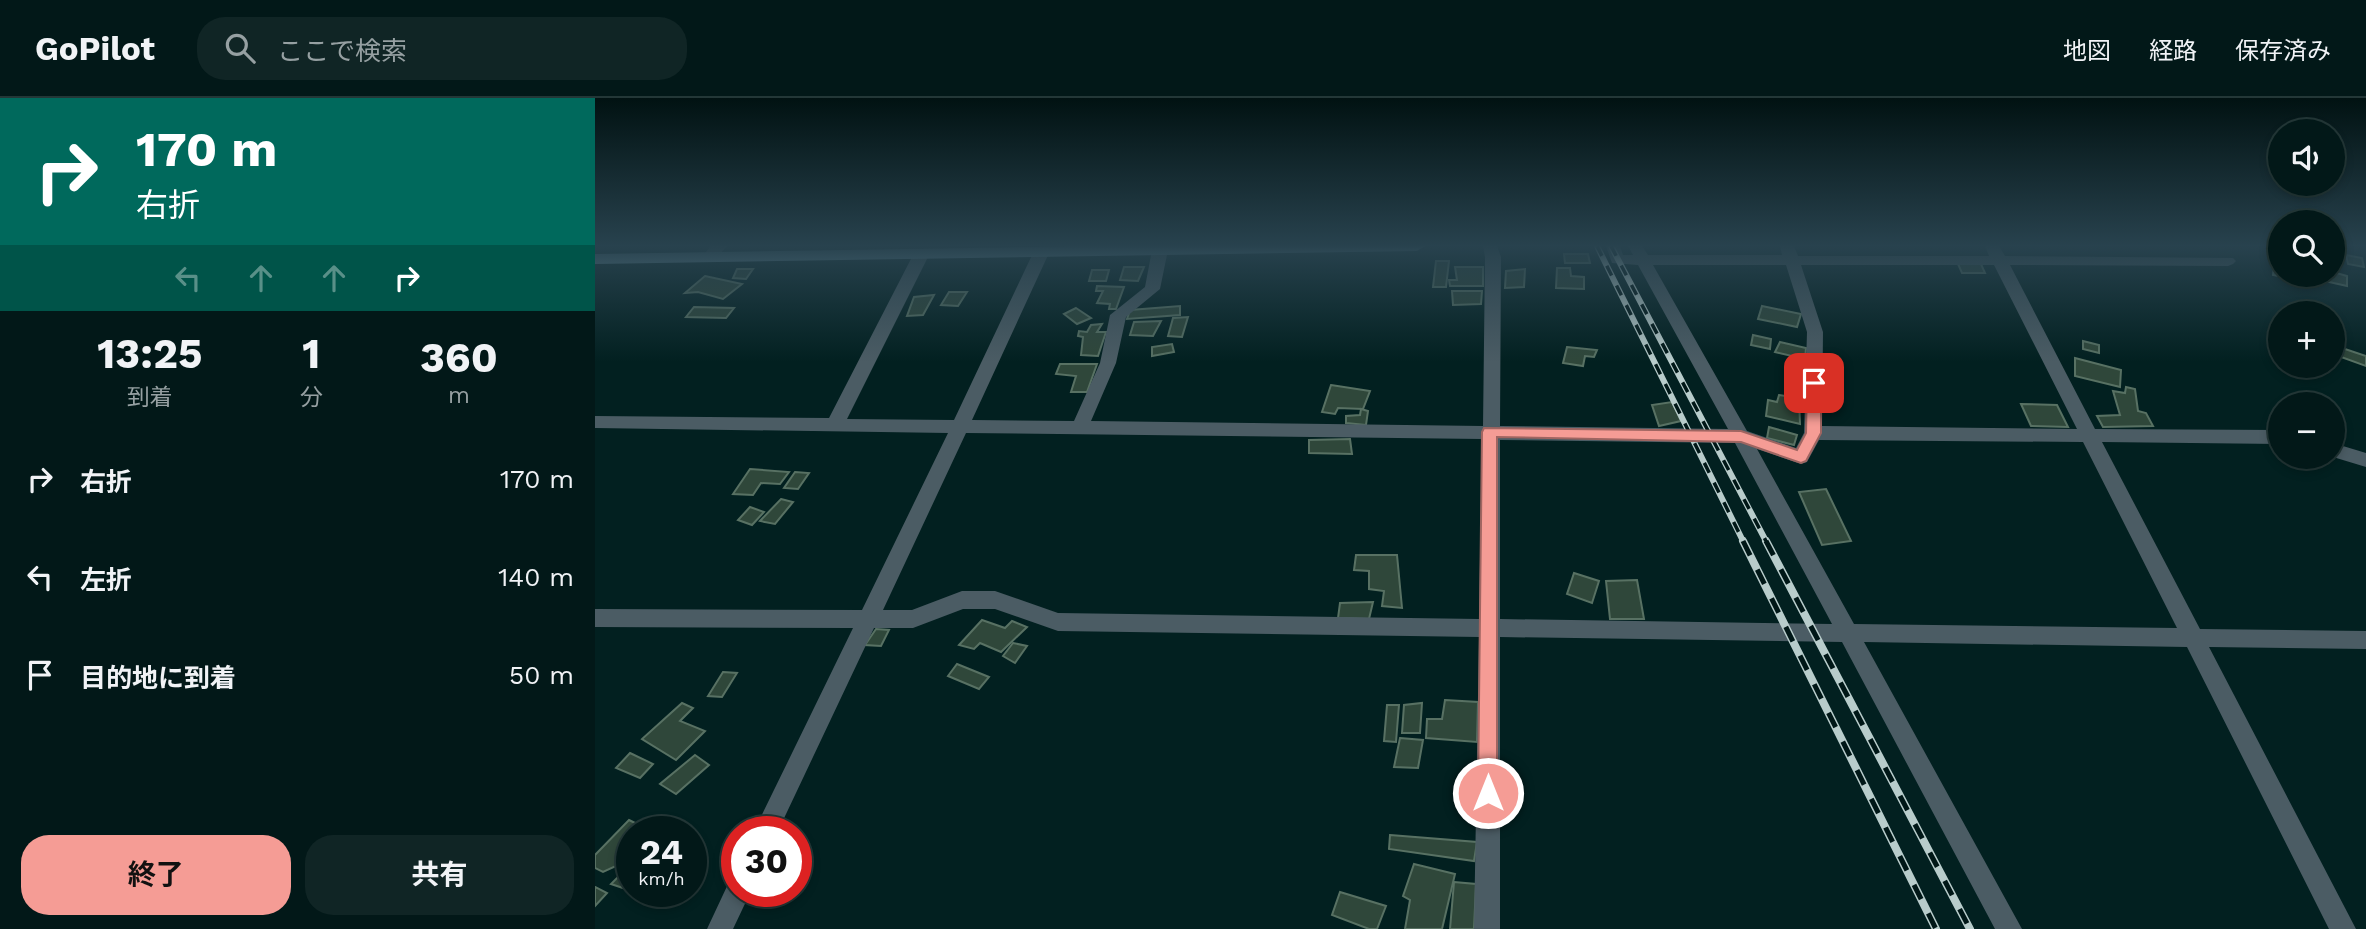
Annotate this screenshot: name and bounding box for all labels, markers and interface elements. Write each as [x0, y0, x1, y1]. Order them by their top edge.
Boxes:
search box [197, 17, 687, 80]
text: GoPilot [35, 29, 155, 68]
icon: search [221, 29, 259, 67]
text: ここで検索 [277, 36, 407, 66]
text: 地図 [2063, 37, 2111, 65]
text: 経路 [2149, 37, 2197, 65]
text: 保存済み [2235, 37, 2331, 65]
map controls [2268, 119, 2345, 469]
button: sound [2268, 119, 2345, 196]
text: 170 m [136, 120, 277, 178]
icon: right [21, 126, 112, 217]
text: 右折 [136, 186, 200, 224]
button: search [2268, 210, 2345, 287]
icon: left [169, 259, 207, 297]
icon: ahead [242, 259, 280, 297]
icon: ahead [315, 259, 353, 297]
icon: right [388, 259, 426, 297]
button: + [2268, 301, 2345, 378]
text: 13:25 [97, 329, 202, 378]
text: 1 [302, 329, 320, 378]
text: 360 [420, 333, 498, 382]
pin [1784, 353, 1844, 413]
icon: arrive [1795, 364, 1833, 402]
text: m [448, 382, 470, 409]
text: 到着 [127, 384, 173, 411]
text: 分 [300, 384, 323, 411]
button: − [2268, 392, 2345, 469]
icon: right [21, 460, 59, 498]
text: 170 m [500, 464, 574, 494]
text: 右折 [80, 467, 132, 497]
icon: left [21, 558, 59, 596]
text: 140 m [498, 562, 574, 592]
text: 左折 [80, 565, 132, 595]
icon: arrive [21, 656, 59, 694]
text: 50 m [509, 660, 574, 690]
text: 目的地に到着 [80, 663, 236, 693]
position arrow [1451, 756, 1525, 830]
speed limit sign: 30 [721, 816, 812, 907]
text: 24 [640, 831, 683, 873]
button: 終了 [21, 835, 291, 915]
button: 共有 [305, 835, 574, 915]
text: km/h [638, 868, 685, 889]

